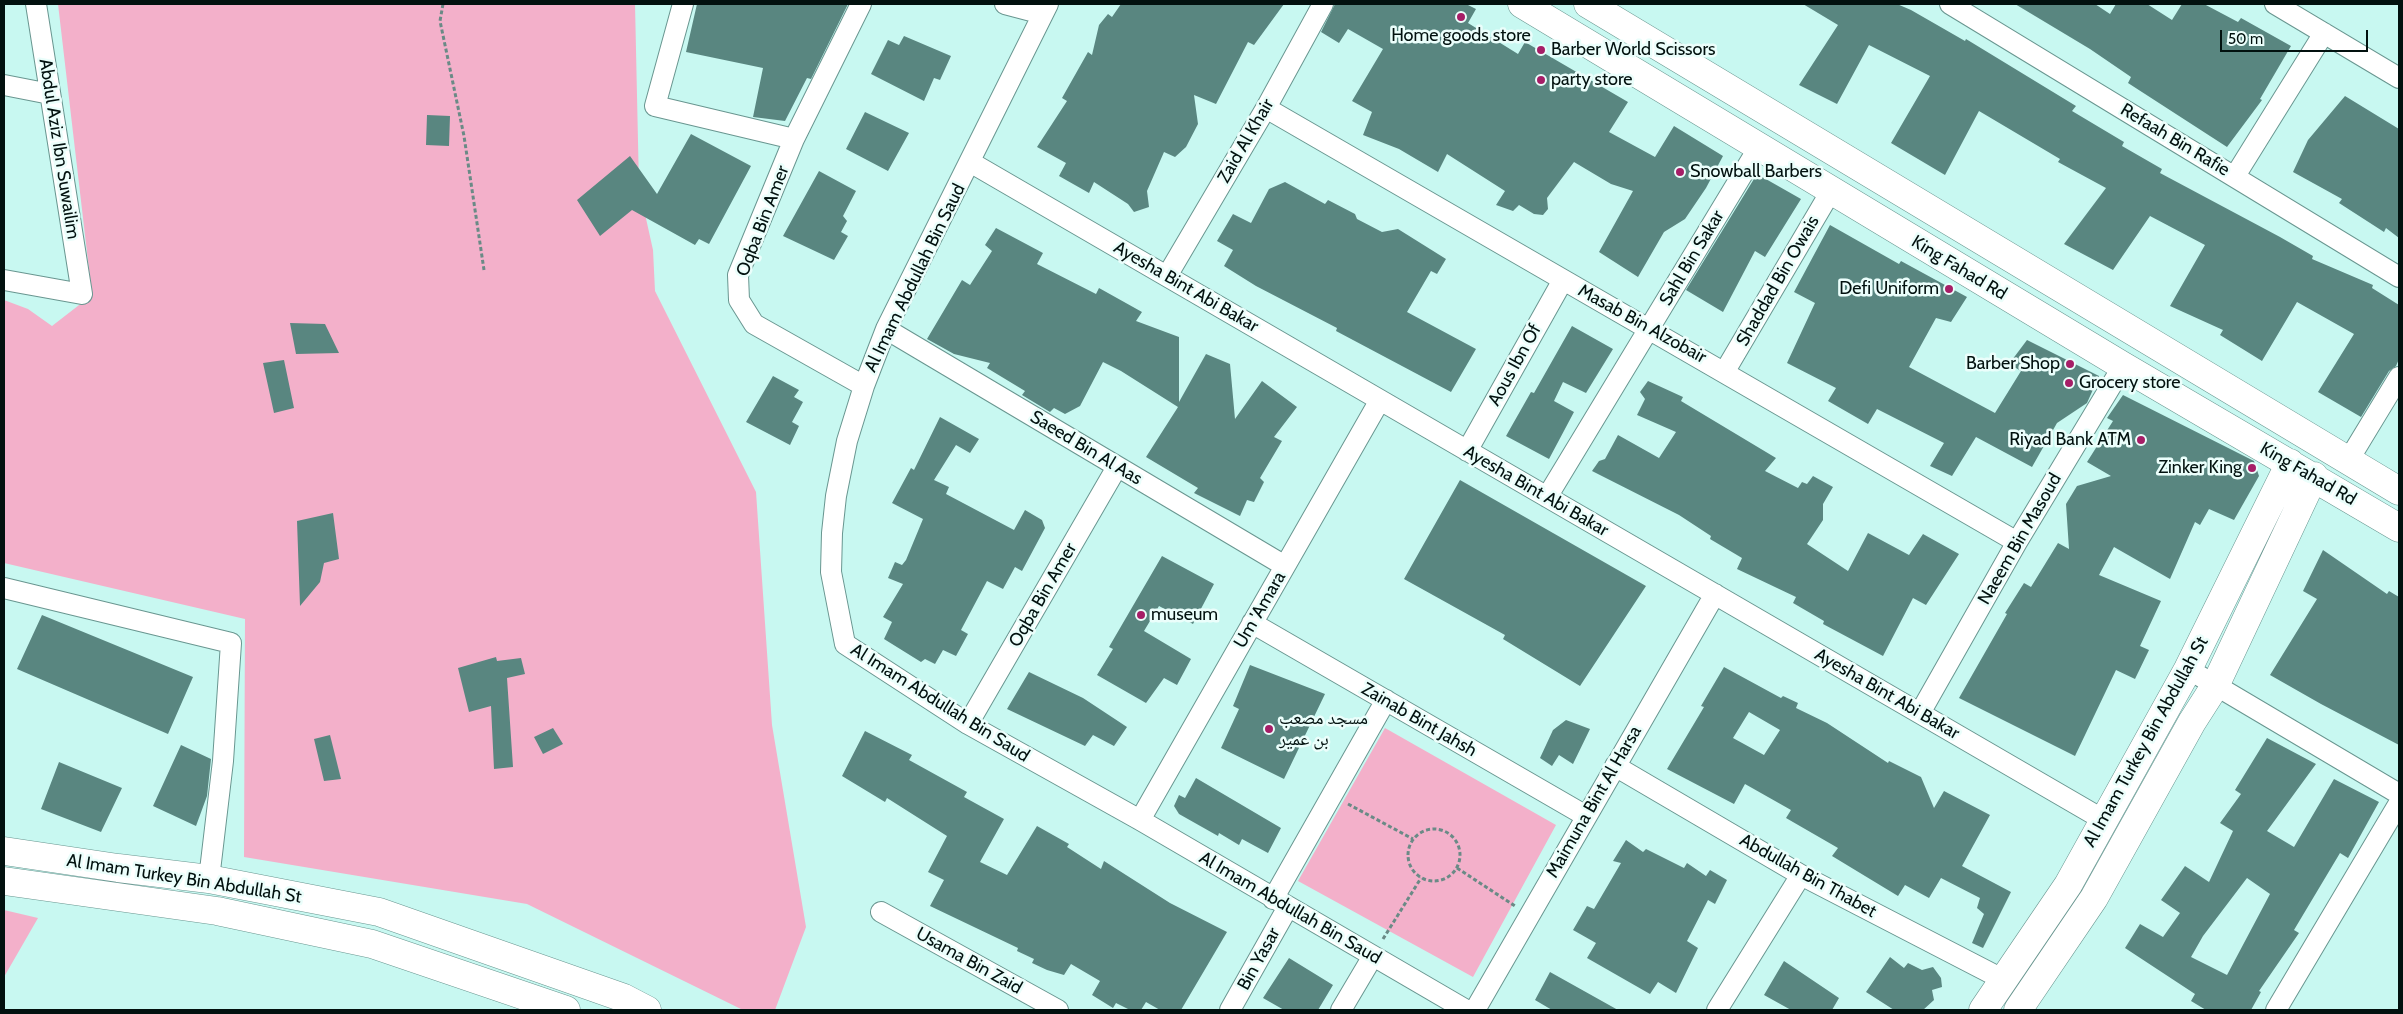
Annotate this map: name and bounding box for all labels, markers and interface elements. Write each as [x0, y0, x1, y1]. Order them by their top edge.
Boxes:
marker: Home goods store [1455, 11, 1467, 23]
scale bar [2223, 20, 2370, 52]
place label: Home goods store [1391, 25, 1531, 47]
text: 50 m [2228, 30, 2263, 48]
place label: Barber World Scissors [1551, 39, 1716, 61]
marker: Barber World Scissors [1535, 44, 1547, 56]
street label: Abdul Aziz Ibn Suwailim [34, 57, 84, 241]
place label: party store [1551, 69, 1633, 91]
marker: party store [1535, 74, 1547, 86]
street label: Zaid Al Khair [1213, 95, 1279, 187]
street label: Refaah Bin Rafie [2116, 99, 2234, 181]
place label: Snowball Barbers [1690, 161, 1822, 183]
street label: Oqba Bin Amer [732, 163, 794, 279]
marker: Snowball Barbers [1674, 166, 1686, 178]
street label: Al Imam Abdullah Bin Saud [860, 180, 970, 376]
street label: Sahl Bin Sakar [1655, 206, 1729, 310]
street label: Shaddad Bin Owais [1732, 212, 1824, 350]
street label: King Fahad Rd [1907, 231, 2011, 305]
street label: Ayesha Bint Abi Bakar [1110, 237, 1262, 337]
place label: Defi Uniform [1839, 278, 1939, 300]
street label: Masab Bin Alzobair [1574, 280, 1710, 368]
marker: Defi Uniform [1943, 283, 1955, 295]
street label: Aous Ibn Of [1484, 320, 1546, 410]
place label: Barber Shop [1966, 353, 2060, 375]
marker: Barber Shop [2064, 358, 2076, 370]
place label: Grocery store [2079, 372, 2180, 394]
marker: Grocery store [2063, 377, 2075, 389]
street label: Saeed Bin Al Aas [1026, 406, 1146, 490]
place label: Riyad Bank ATM [2009, 429, 2131, 451]
marker: Riyad Bank ATM [2135, 434, 2147, 446]
street label: King Fahad Rd [2256, 438, 2360, 510]
street label: Ayesha Bint Abi Bakar [1460, 441, 1612, 541]
place label: Zinker King [2158, 457, 2242, 479]
marker: Zinker King [2246, 462, 2258, 474]
street label: Naeem Bin Masoud [1974, 470, 2066, 608]
street label: Oqba Bin Amer [1004, 539, 1082, 651]
street label: Um 'Amara [1229, 568, 1291, 652]
place label: museum [1151, 604, 1218, 626]
marker: museum [1135, 609, 1147, 621]
street label: Al Imam Turkey Bin Abdullah St [2079, 633, 2213, 851]
street label: Al Imam Abdullah Bin Saud [847, 639, 1033, 767]
street label: Ayesha Bint Abi Bakar [1811, 644, 1963, 744]
street label: Zainab Bint Jahsh [1358, 678, 1480, 762]
place label: مسجد مصعب بن عمير [1279, 708, 1368, 751]
street label: Maimuna Bint Al Harsa [1542, 722, 1646, 882]
marker: مسجد مصعب بن عمير [1263, 723, 1275, 735]
street label: Abdullah Bin Thabet [1736, 829, 1880, 923]
street label: Al Imam Abdullah Bin Saud [1195, 847, 1385, 969]
street label: Al Imam Turkey Bin Abdullah St [65, 850, 303, 908]
street label: Usama Bin Zaid [912, 923, 1026, 999]
street label: Bin Yasar [1233, 924, 1285, 994]

